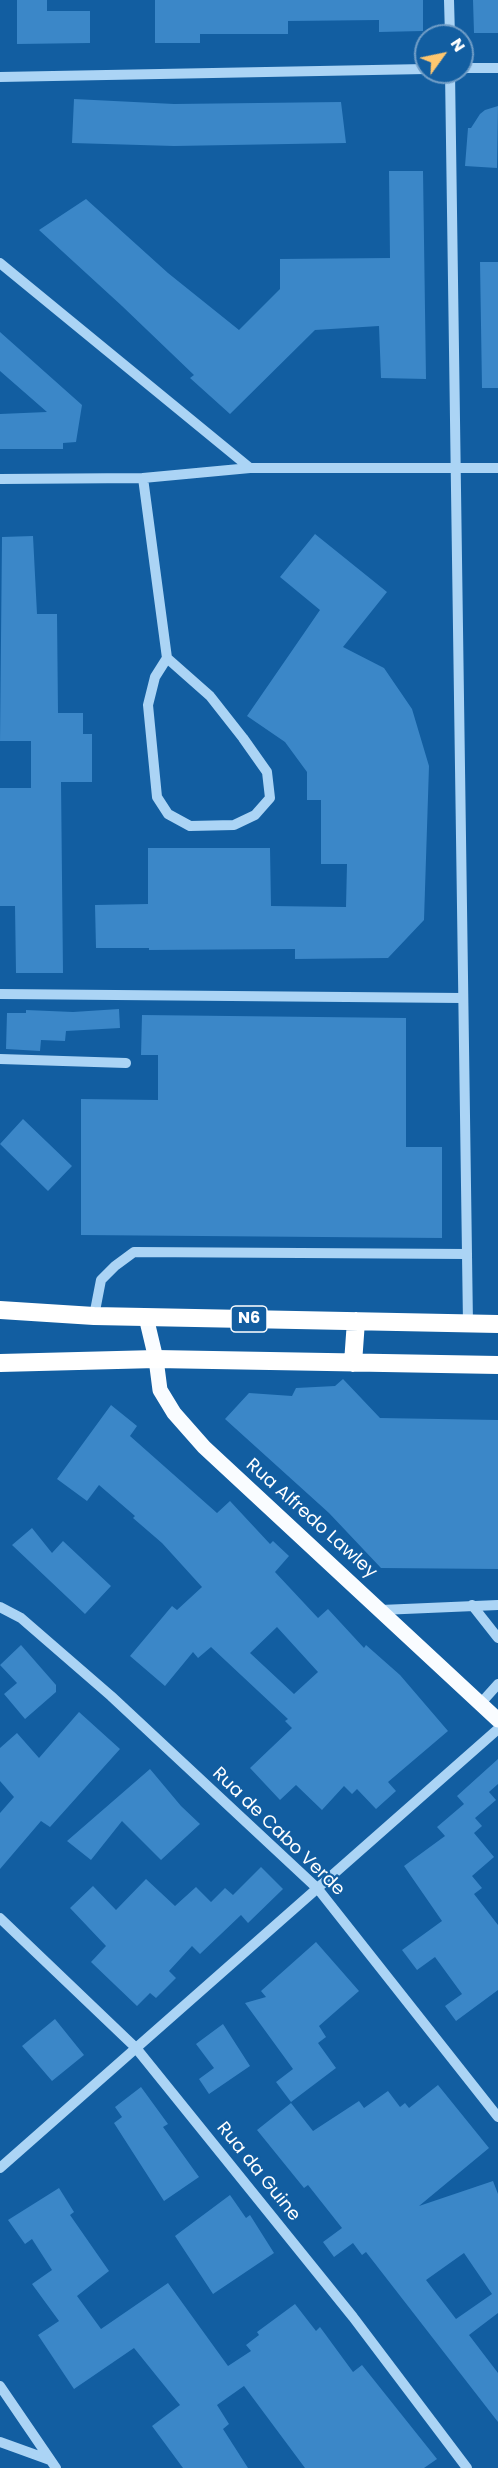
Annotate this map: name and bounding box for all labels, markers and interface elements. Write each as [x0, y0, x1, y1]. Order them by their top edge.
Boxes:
north arrow [414, 24, 474, 84]
text: N [445, 34, 471, 56]
road number: N6 [231, 1306, 267, 1332]
street label: Rua Alfredo Lawley [241, 1455, 381, 1583]
street label: Rua de Cabo Verde [207, 1763, 349, 1901]
street label: Rua da Guine [211, 2118, 305, 2226]

